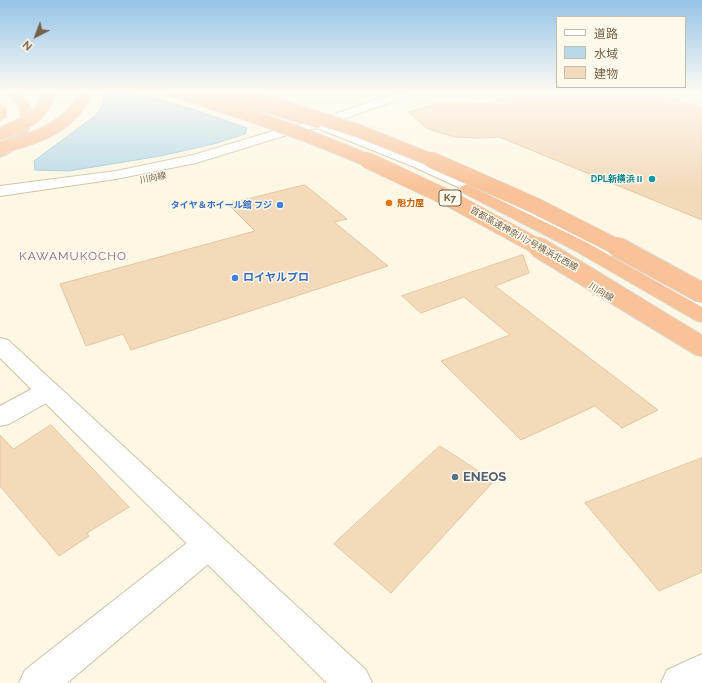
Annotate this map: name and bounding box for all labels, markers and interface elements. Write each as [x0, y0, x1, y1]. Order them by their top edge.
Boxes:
north arrow [16, 16, 56, 56]
legend [556, 16, 686, 88]
text: 道路 [594, 27, 618, 41]
text: N [20, 38, 35, 53]
text: 水域 [594, 47, 618, 61]
text: 建物 [594, 67, 618, 81]
street label: 川向線 [139, 170, 167, 186]
place label: DPL新横浜Ⅱ [591, 174, 644, 184]
marker: DPL新横浜Ⅱ [647, 174, 657, 184]
road number: K7 [439, 190, 461, 206]
marker: 魁力屋 [384, 198, 394, 208]
place label: 魁力屋 [397, 198, 424, 208]
place label: タイヤ＆ホイール館 フジ [171, 200, 272, 210]
marker: タイヤ＆ホイール館 フジ [275, 200, 285, 210]
street label: 首都高速神奈川7号横浜北西線 [468, 205, 580, 273]
district label: KAWAMUKOCHO [19, 249, 127, 263]
place label: ロイヤルプロ [243, 271, 309, 285]
marker: ロイヤルプロ [230, 273, 240, 283]
street label: 川向線 [587, 280, 615, 304]
place label: ENEOS [463, 469, 506, 485]
marker: ENEOS [450, 472, 460, 482]

